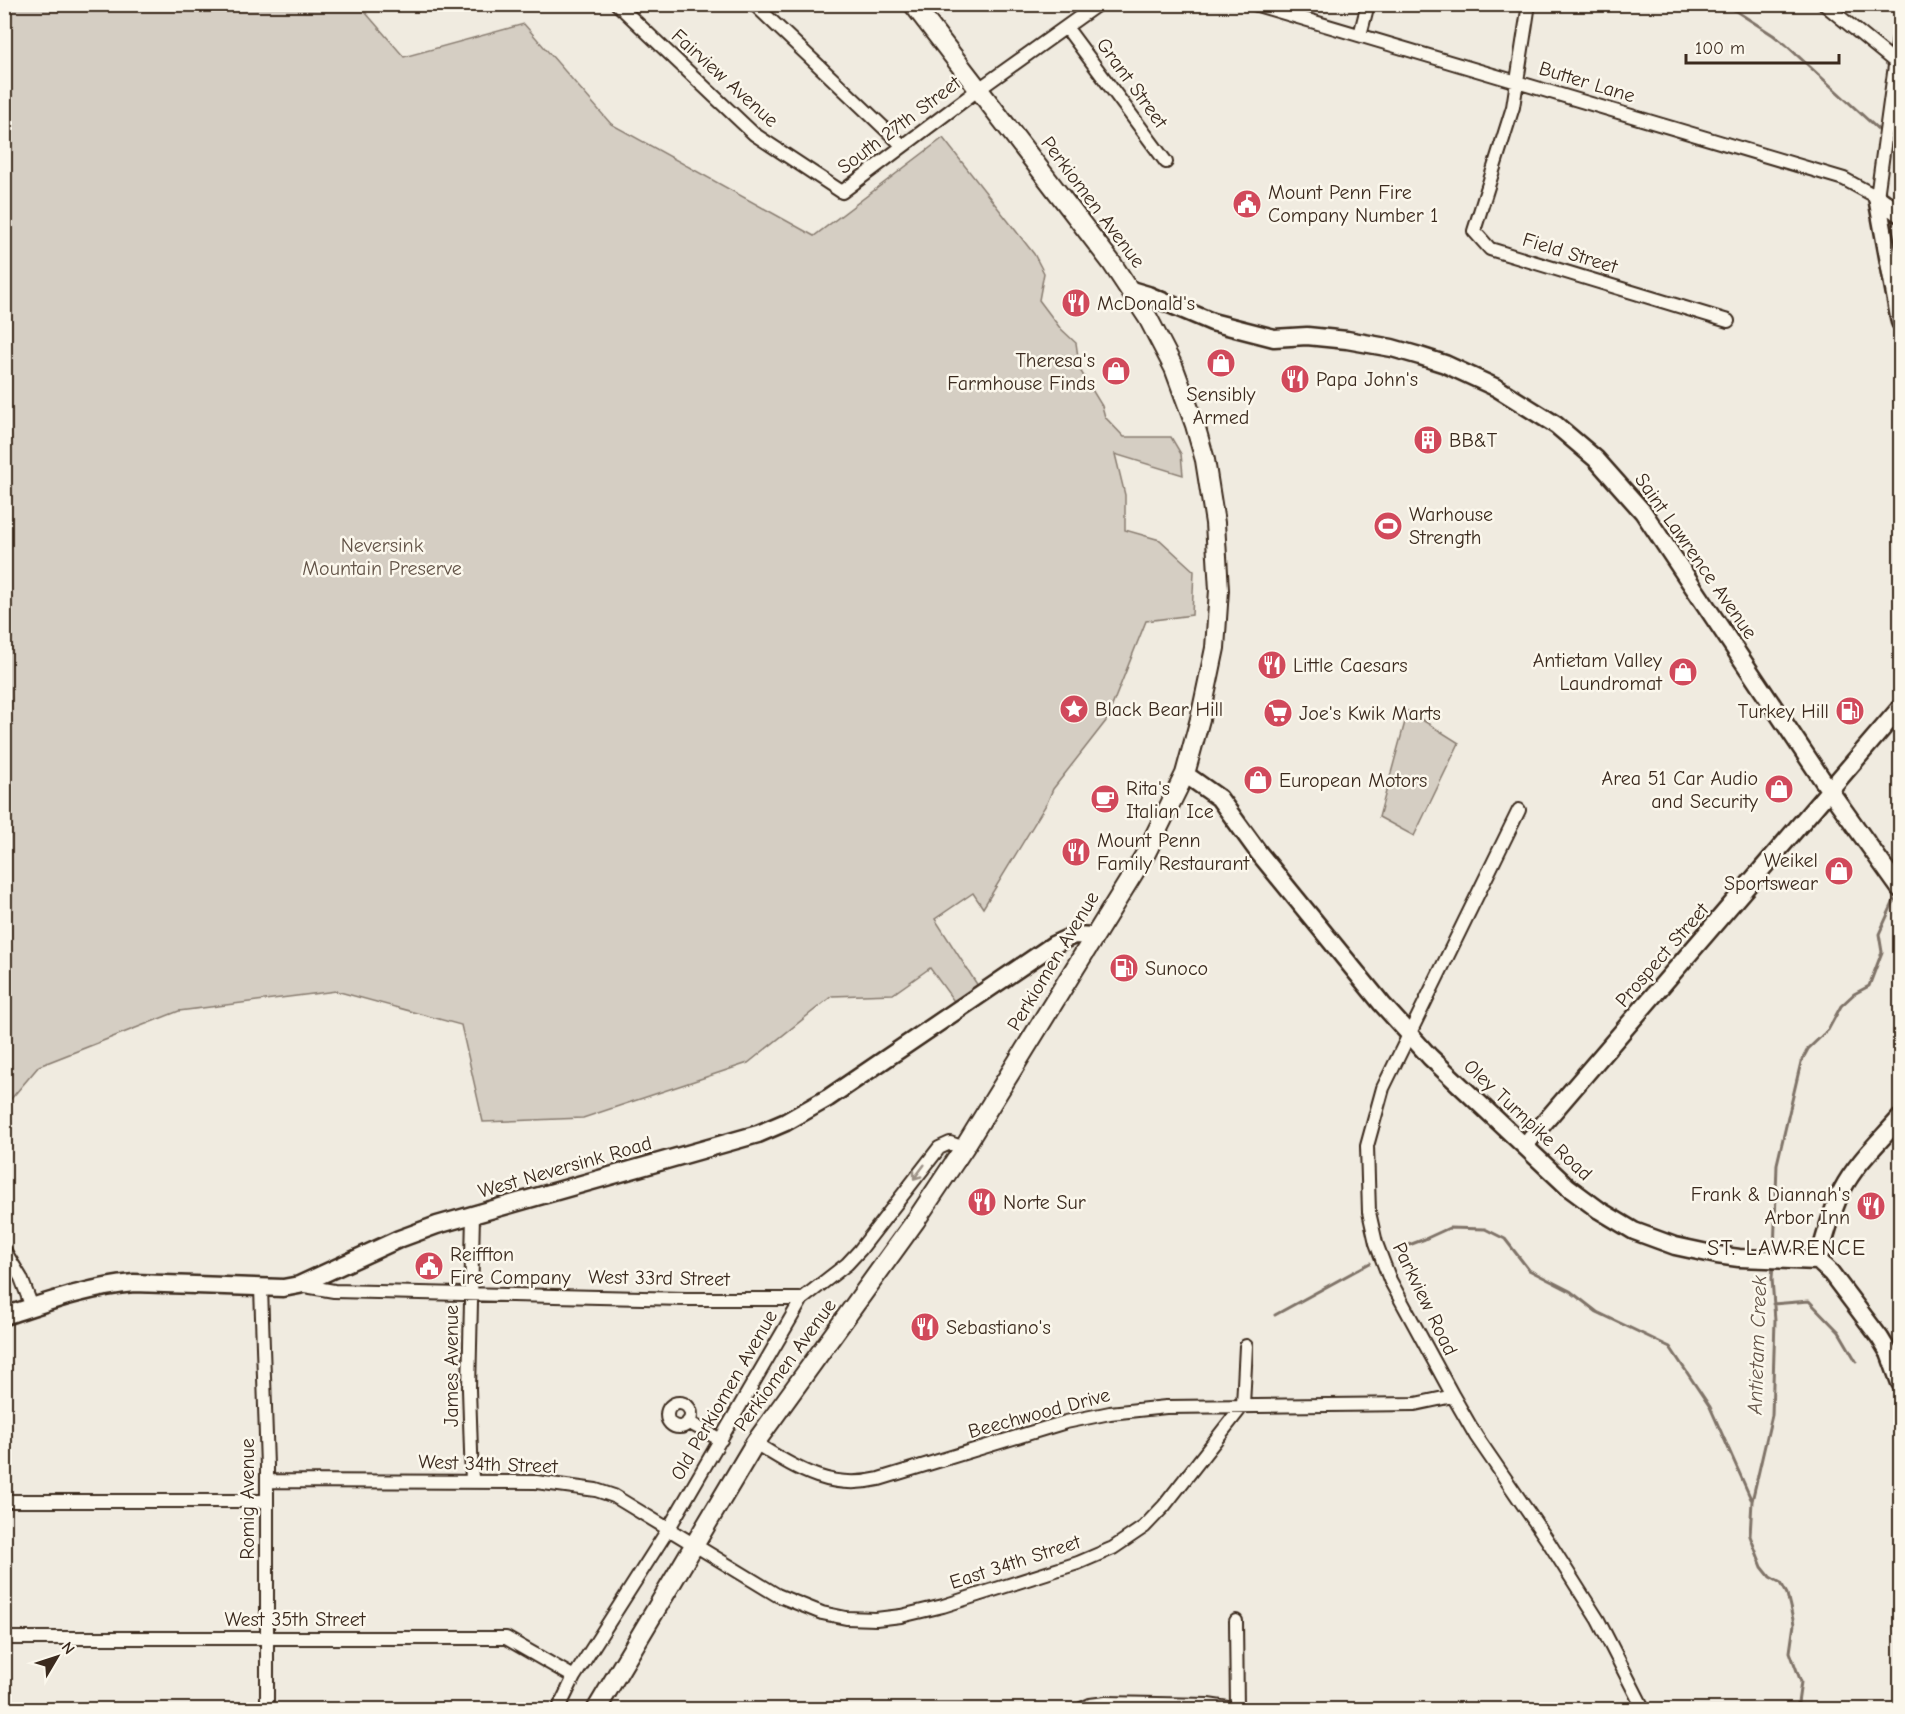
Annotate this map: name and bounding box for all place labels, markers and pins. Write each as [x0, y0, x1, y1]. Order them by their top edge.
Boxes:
place label: Mount Penn Fire Company Number 1 [1268, 181, 1438, 227]
public building icon: Mount Penn Fire Company Number 1 [1231, 188, 1263, 220]
restaurant icon: McDonald's [1060, 287, 1092, 319]
place label: McDonald's [1097, 292, 1195, 315]
shop icon: Sensibly Armed [1205, 347, 1237, 379]
place label: Theresa's Farmhouse Finds [947, 349, 1095, 395]
shop icon: Theresa's Farmhouse Finds [1100, 355, 1132, 387]
restaurant icon: Papa John's [1279, 363, 1311, 395]
place label: Papa John's [1316, 368, 1418, 391]
place label: Sensibly Armed [1187, 383, 1256, 429]
building icon: BB&T [1412, 424, 1444, 456]
place label: BB&T [1449, 429, 1498, 452]
place label: Warhouse Strength [1409, 503, 1493, 549]
sports icon: Warhouse Strength [1372, 510, 1404, 542]
restaurant icon: Little Caesars [1256, 649, 1288, 681]
place label: Antietam Valley Laundromat [1533, 649, 1663, 695]
place label: Little Caesars [1293, 654, 1408, 677]
shop icon: Antietam Valley Laundromat [1667, 656, 1699, 688]
place icon: Black Bear Hill [1058, 693, 1090, 725]
fuel station icon: Turkey Hill [1834, 695, 1866, 727]
supermarket icon: Joe's Kwik Marts [1262, 697, 1294, 729]
place label: Black Bear Hill [1095, 698, 1223, 721]
place label: Turkey Hill [1738, 700, 1829, 723]
place label: Joe's Kwik Marts [1299, 702, 1441, 725]
shop icon: European Motors [1242, 764, 1274, 796]
place label: Area 51 Car Audio and Security [1602, 767, 1758, 813]
place label: European Motors [1279, 769, 1427, 792]
shop icon: Area 51 Car Audio and Security [1763, 773, 1795, 805]
place label: Rita's Italian Ice [1126, 777, 1214, 823]
cafe icon: Rita's Italian Ice [1089, 783, 1121, 815]
place label: Mount Penn Family Restaurant [1097, 829, 1250, 875]
restaurant icon: Mount Penn Family Restaurant [1060, 836, 1092, 868]
place label: Weikel Sportswear [1724, 849, 1818, 895]
shop icon: Weikel Sportswear [1823, 855, 1855, 887]
fuel station icon: Sunoco [1108, 952, 1140, 984]
place label: Sunoco [1145, 957, 1208, 980]
place label: Frank & Diannah's Arbor Inn [1691, 1183, 1850, 1229]
restaurant icon: Norte Sur [966, 1186, 998, 1218]
restaurant icon: Frank & Diannah's Arbor Inn [1855, 1190, 1887, 1222]
place label: Norte Sur [1003, 1191, 1086, 1214]
place label: Reiffton Fire Company [450, 1243, 571, 1289]
public building icon: Reiffton Fire Company [413, 1250, 445, 1282]
restaurant icon: Sebastiano's [909, 1311, 941, 1343]
place label: Sebastiano's [946, 1316, 1051, 1339]

